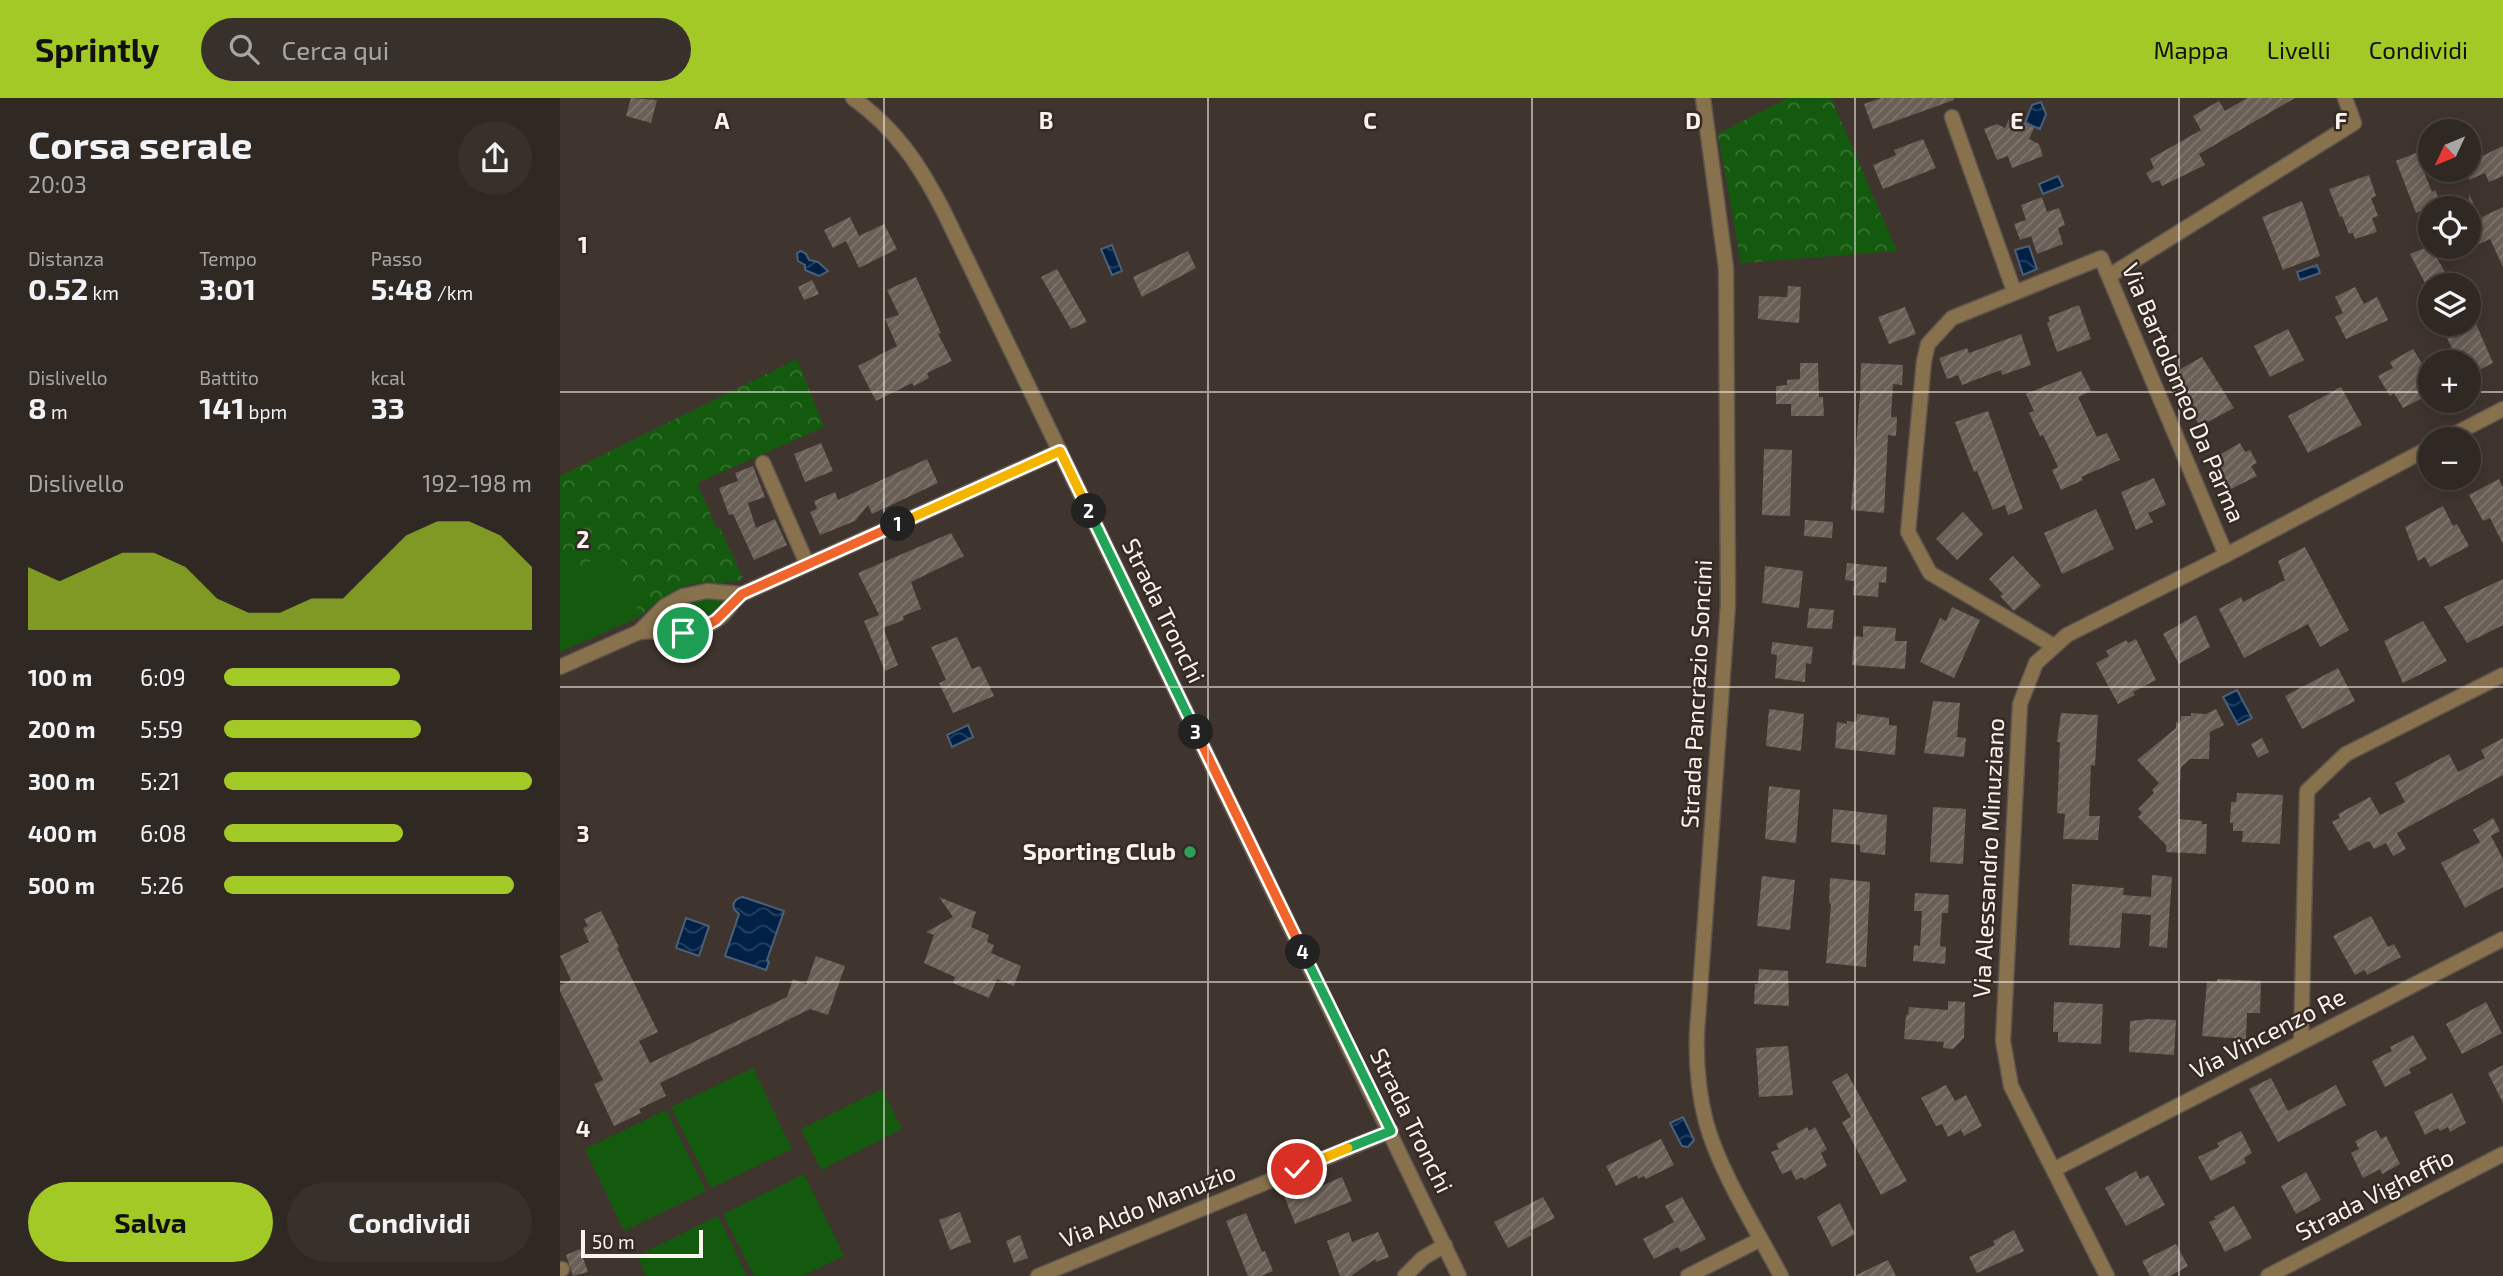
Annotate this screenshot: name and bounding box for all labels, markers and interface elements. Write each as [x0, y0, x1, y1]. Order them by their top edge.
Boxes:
search box [201, 18, 691, 81]
text: Sprintly [35, 29, 159, 69]
icon: search [225, 30, 263, 68]
text: Cerca qui [281, 34, 389, 65]
text: Mappa [2153, 35, 2229, 64]
text: Livelli [2267, 35, 2331, 64]
text: Condividi [2369, 35, 2468, 64]
text: A [714, 106, 730, 134]
text: B [1039, 106, 1053, 134]
text: C [1363, 106, 1377, 134]
text: D [1685, 106, 1701, 134]
text: E [2010, 106, 2024, 134]
text: F [2335, 106, 2348, 134]
north arrow [2418, 119, 2482, 182]
map controls [2418, 119, 2481, 490]
text: Corsa serale [28, 121, 252, 167]
button: share [458, 121, 532, 195]
text: 20:03 [28, 170, 87, 198]
button: locate [2418, 196, 2481, 259]
text: 1 [578, 230, 588, 258]
text: Distanza [28, 247, 104, 270]
text: Tempo [199, 247, 257, 270]
text: Passo [371, 247, 422, 270]
street label: Via Bartolomeo Da Parma [2117, 258, 2252, 526]
text: 0.52 [28, 270, 88, 306]
text: 3:01 [199, 270, 256, 306]
text: 5:48 [371, 270, 433, 306]
button: layers [2418, 273, 2481, 336]
text: km [88, 281, 119, 304]
text: /km [433, 281, 473, 304]
button: + [2418, 350, 2481, 413]
text: Dislivello [28, 366, 108, 389]
text: Battito [199, 366, 259, 389]
text: kcal [371, 366, 405, 389]
text: 8 [28, 389, 47, 425]
text: 141 [199, 389, 244, 425]
text: 33 [371, 389, 405, 425]
text: m [47, 400, 68, 423]
text: bpm [244, 400, 287, 423]
button: − [2418, 427, 2481, 490]
text: Dislivello [28, 469, 124, 497]
text: 192–198 m [422, 469, 532, 497]
pin: 2 [1072, 494, 1106, 528]
text: 2 [1083, 499, 1094, 522]
pin: 1 [880, 506, 916, 542]
text: 1 [893, 512, 902, 535]
text: 2 [576, 525, 590, 553]
street label: Strada Tronchi [1117, 533, 1212, 687]
street label: Strada Pancrazio Soncini [1674, 559, 1717, 829]
pin [653, 603, 713, 663]
icon: arrive [664, 614, 702, 652]
text: 100 m [28, 663, 92, 691]
text: 6:09 [140, 663, 186, 691]
pin: 3 [1178, 714, 1214, 750]
text: 200 m [28, 715, 96, 743]
text: 5:59 [140, 715, 183, 743]
street label: Via Alessandro Minuziano [1966, 717, 2009, 999]
text: 3 [1190, 720, 1201, 743]
text: 300 m [28, 767, 95, 795]
text: 5:21 [140, 767, 180, 795]
text: 400 m [28, 819, 97, 847]
text: 6:08 [140, 819, 186, 847]
text: 3 [576, 819, 590, 847]
place label: Sporting Club [1023, 836, 1176, 865]
marker: Sporting Club [1182, 844, 1198, 860]
text: 500 m [28, 871, 95, 899]
text: 5:26 [140, 871, 184, 899]
pin: 4 [1286, 934, 1320, 970]
text: 4 [1296, 940, 1309, 963]
street label: Via Vincenzo Re [2185, 981, 2350, 1084]
street label: Strada Tronchi [1365, 1043, 1460, 1197]
text: 4 [576, 1114, 590, 1142]
pin [1267, 1139, 1327, 1199]
street label: Strada Vigheffio [2290, 1141, 2458, 1246]
icon: check [1278, 1150, 1316, 1188]
street label: Via Aldo Manuzio [1055, 1156, 1240, 1253]
button: Salva [28, 1182, 273, 1262]
button: Condividi [287, 1182, 532, 1262]
scale bar [581, 1227, 704, 1259]
text: 50 m [592, 1230, 635, 1253]

